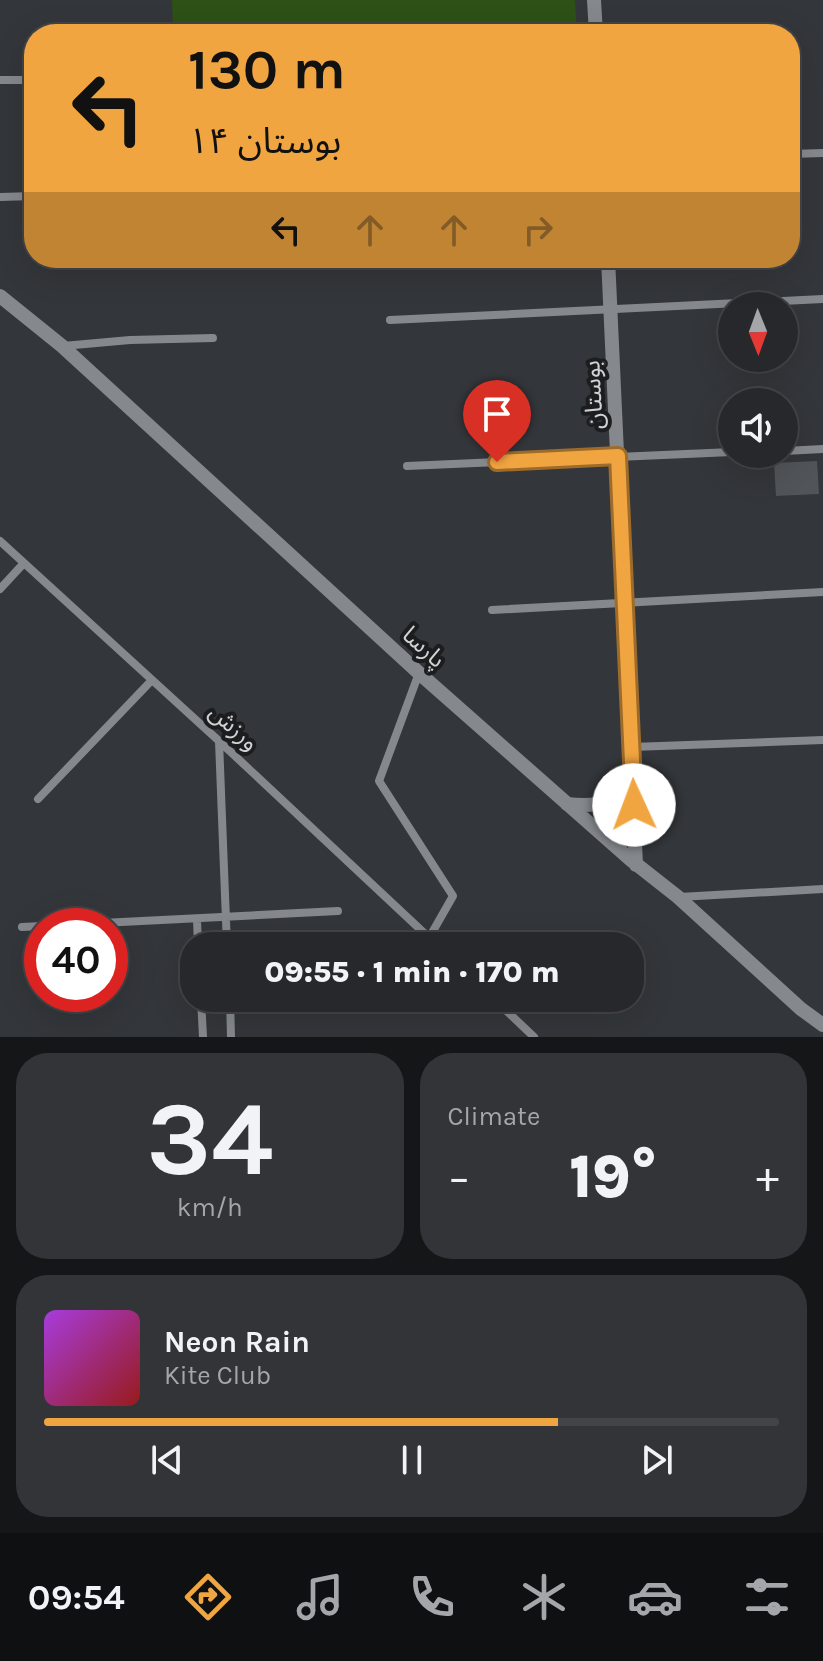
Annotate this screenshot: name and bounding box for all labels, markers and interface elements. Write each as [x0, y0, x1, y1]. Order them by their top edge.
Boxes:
text: 130 m [188, 37, 346, 102]
icon: left [56, 56, 160, 160]
text: بوستان ۱۴ [188, 120, 341, 162]
icon: left [264, 208, 308, 252]
icon: ahead [348, 208, 392, 252]
icon: ahead [432, 208, 476, 252]
icon: right [516, 208, 560, 252]
north arrow [718, 292, 798, 372]
map controls [718, 292, 798, 468]
street label: بوستان [577, 360, 609, 430]
pin [463, 380, 531, 462]
button: sound [718, 388, 798, 468]
icon: arrive [475, 392, 519, 436]
street label: پارسا [396, 621, 451, 674]
street label: ورزش [204, 698, 264, 756]
position arrow [592, 763, 676, 847]
speed limit sign: 40 [24, 908, 128, 1012]
text: 09:55 · 1 min · 170 m [264, 954, 560, 990]
text: 34 [146, 1079, 273, 1200]
text: Climate [448, 1101, 540, 1132]
text: 19° [569, 1142, 657, 1212]
text: − [448, 1152, 471, 1203]
text: + [756, 1152, 779, 1203]
text: km/h [177, 1192, 243, 1223]
text: Neon Rain [164, 1324, 310, 1360]
text: Kite Club [164, 1360, 271, 1391]
icon: previous [145, 1438, 189, 1482]
icon: pause [390, 1438, 434, 1482]
icon: next [635, 1438, 679, 1482]
icon: directions [180, 1569, 236, 1625]
icon: music [292, 1569, 348, 1625]
icon: phone [404, 1569, 460, 1625]
icon: climate [516, 1569, 572, 1625]
icon: car [627, 1569, 683, 1625]
icon: filters [739, 1569, 795, 1625]
text: 09:54 [28, 1576, 125, 1618]

